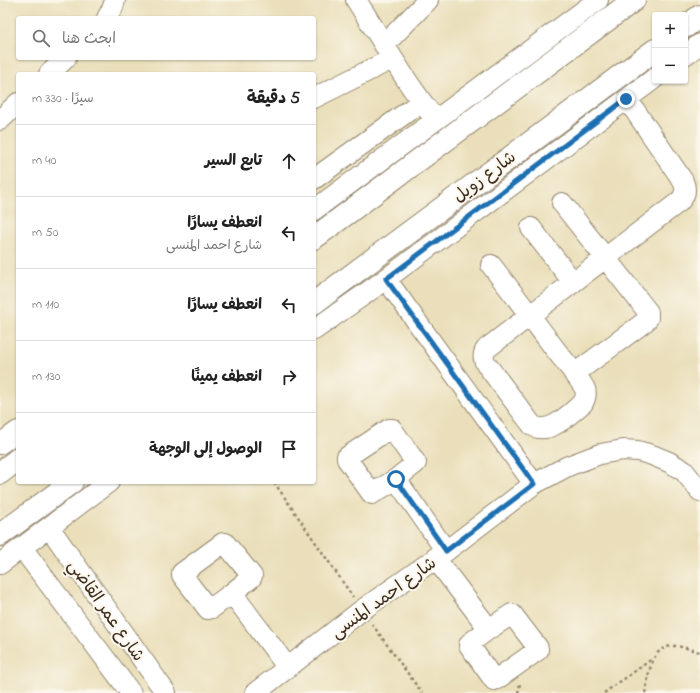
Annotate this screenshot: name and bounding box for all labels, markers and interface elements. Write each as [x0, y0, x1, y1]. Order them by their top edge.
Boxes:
map controls [652, 12, 688, 84]
button: + [652, 12, 688, 48]
search box [16, 16, 316, 60]
icon: search [30, 27, 52, 49]
text: ابحث هنا [62, 28, 116, 50]
button: − [652, 48, 688, 84]
text: 5 دقيقة [247, 86, 300, 111]
text: سيرًا · 330 m [32, 89, 94, 108]
route end [617, 90, 635, 108]
street label: شارع زويل [448, 145, 522, 209]
text: تابع السير [205, 150, 262, 172]
icon: ahead [278, 150, 300, 172]
text: 40 m [32, 151, 56, 170]
text: انعطف يسارًا [187, 212, 262, 234]
icon: left [278, 222, 300, 244]
text: 50 m [32, 223, 58, 242]
text: شارع احمد المنسى [166, 236, 262, 255]
text: انعطف يسارًا [187, 294, 262, 316]
icon: left [278, 294, 300, 316]
text: 110 m [32, 295, 59, 314]
text: انعطف يمينًا [191, 366, 262, 388]
icon: right [278, 366, 300, 388]
text: 130 m [32, 367, 60, 386]
text: الوصول إلى الوجهة [149, 438, 262, 460]
icon: arrive [278, 438, 300, 460]
route start [387, 470, 405, 488]
street label: شارع احمد المنسى [326, 551, 442, 645]
street label: شارع عمر القاضي [60, 555, 150, 667]

